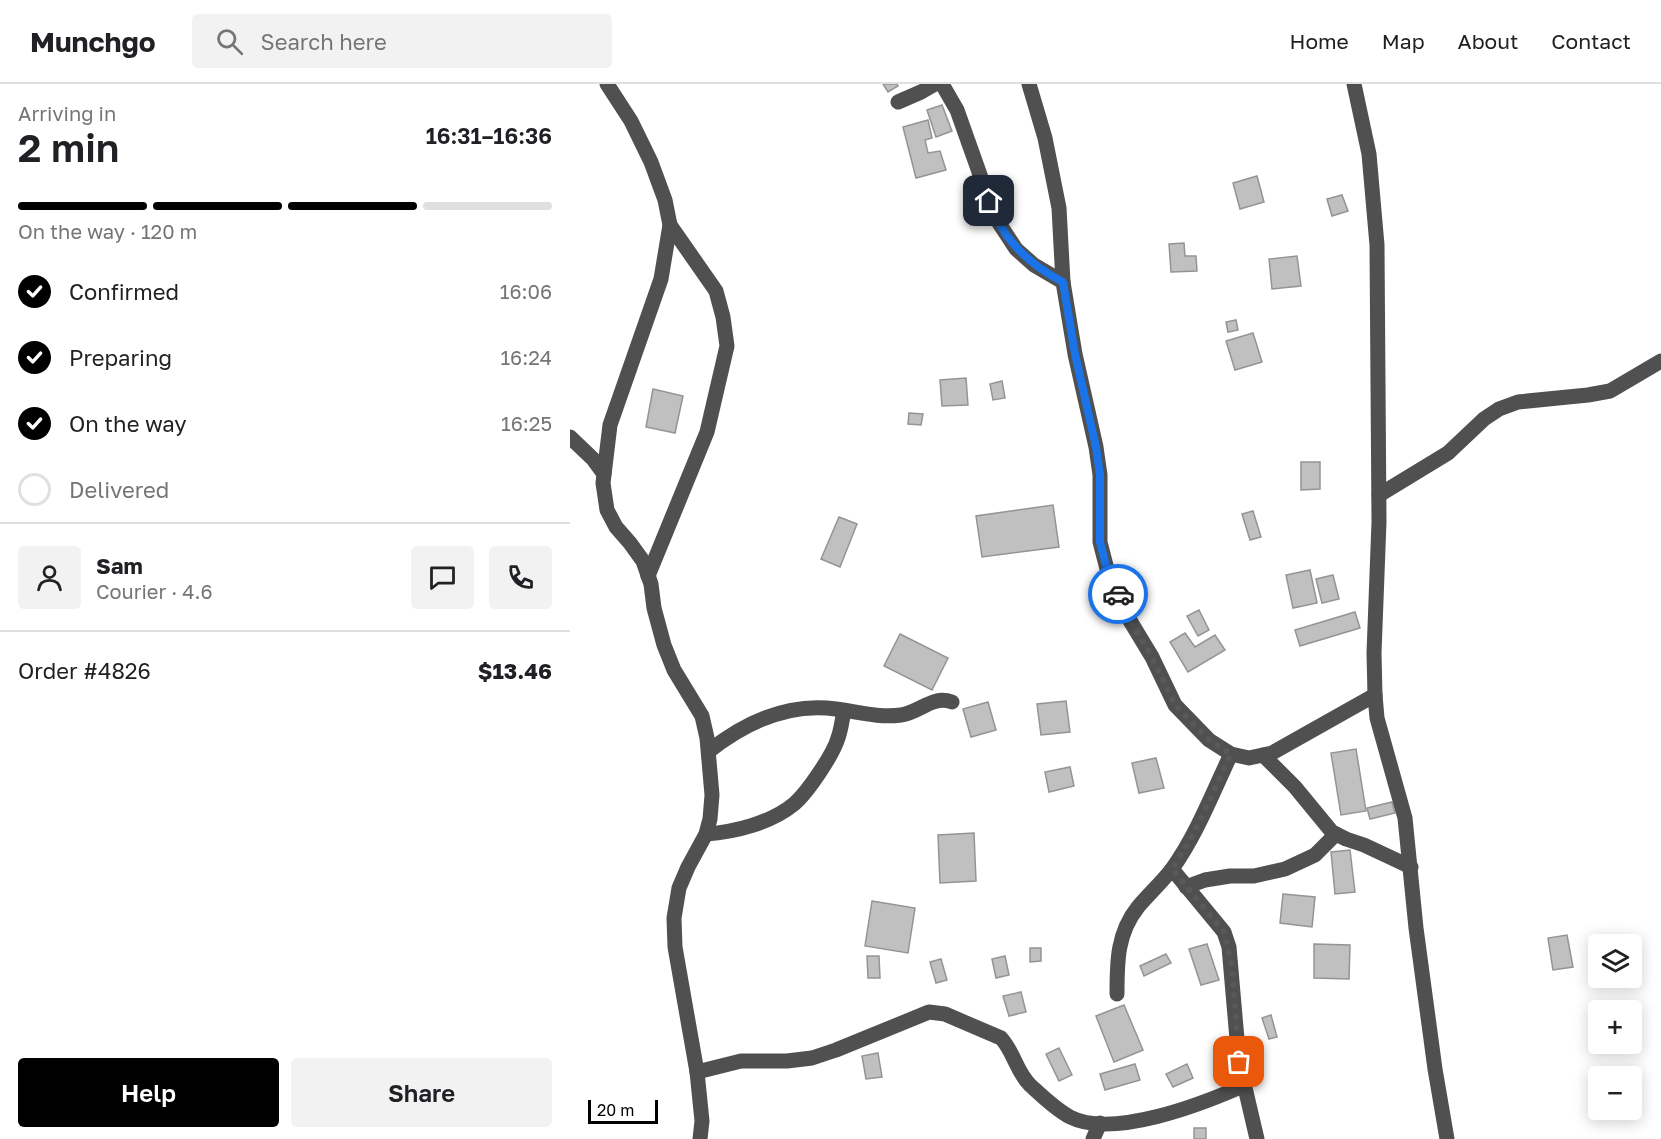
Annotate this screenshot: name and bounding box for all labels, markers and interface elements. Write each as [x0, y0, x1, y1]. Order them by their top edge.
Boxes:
search box [192, 14, 612, 68]
text: Munchgo [30, 25, 156, 58]
icon: search [213, 25, 246, 58]
text: Search here [261, 28, 387, 55]
text: Home [1289, 28, 1349, 54]
text: Map [1382, 28, 1425, 54]
text: About [1458, 28, 1518, 54]
text: Contact [1551, 28, 1631, 54]
text: Arriving in [18, 101, 116, 125]
text: 16:31–16:36 [426, 122, 552, 149]
text: 2 min [18, 124, 119, 171]
pin [963, 175, 1014, 226]
icon: home [972, 184, 1005, 217]
text: On the way · 120 m [18, 219, 197, 243]
icon: check [18, 275, 51, 308]
text: Confirmed [69, 278, 179, 305]
text: 16:06 [500, 279, 552, 303]
icon: check [18, 341, 51, 374]
text: Preparing [69, 344, 172, 371]
text: 16:24 [500, 345, 552, 369]
icon: check [18, 407, 51, 440]
text: On the way [69, 410, 187, 437]
text: 16:25 [501, 411, 552, 435]
text: Delivered [69, 476, 169, 503]
button: person [18, 546, 81, 609]
button: chat [411, 546, 474, 609]
button: phone [489, 546, 552, 609]
text: Sam [96, 552, 143, 579]
courier [1088, 564, 1148, 624]
icon: car [1102, 578, 1135, 611]
text: Courier · 4.6 [96, 579, 213, 603]
text: Order #4826 [18, 657, 151, 684]
text: $13.46 [478, 657, 552, 684]
map controls [1588, 934, 1642, 1120]
button: layers [1588, 934, 1642, 988]
button: + [1588, 1000, 1642, 1054]
pin [1213, 1036, 1264, 1087]
icon: bag [1222, 1045, 1255, 1078]
button: Help [18, 1058, 279, 1127]
button: Share [291, 1058, 552, 1127]
button: − [1588, 1066, 1642, 1120]
scale bar [588, 1097, 658, 1124]
text: 20 m [597, 1100, 634, 1120]

